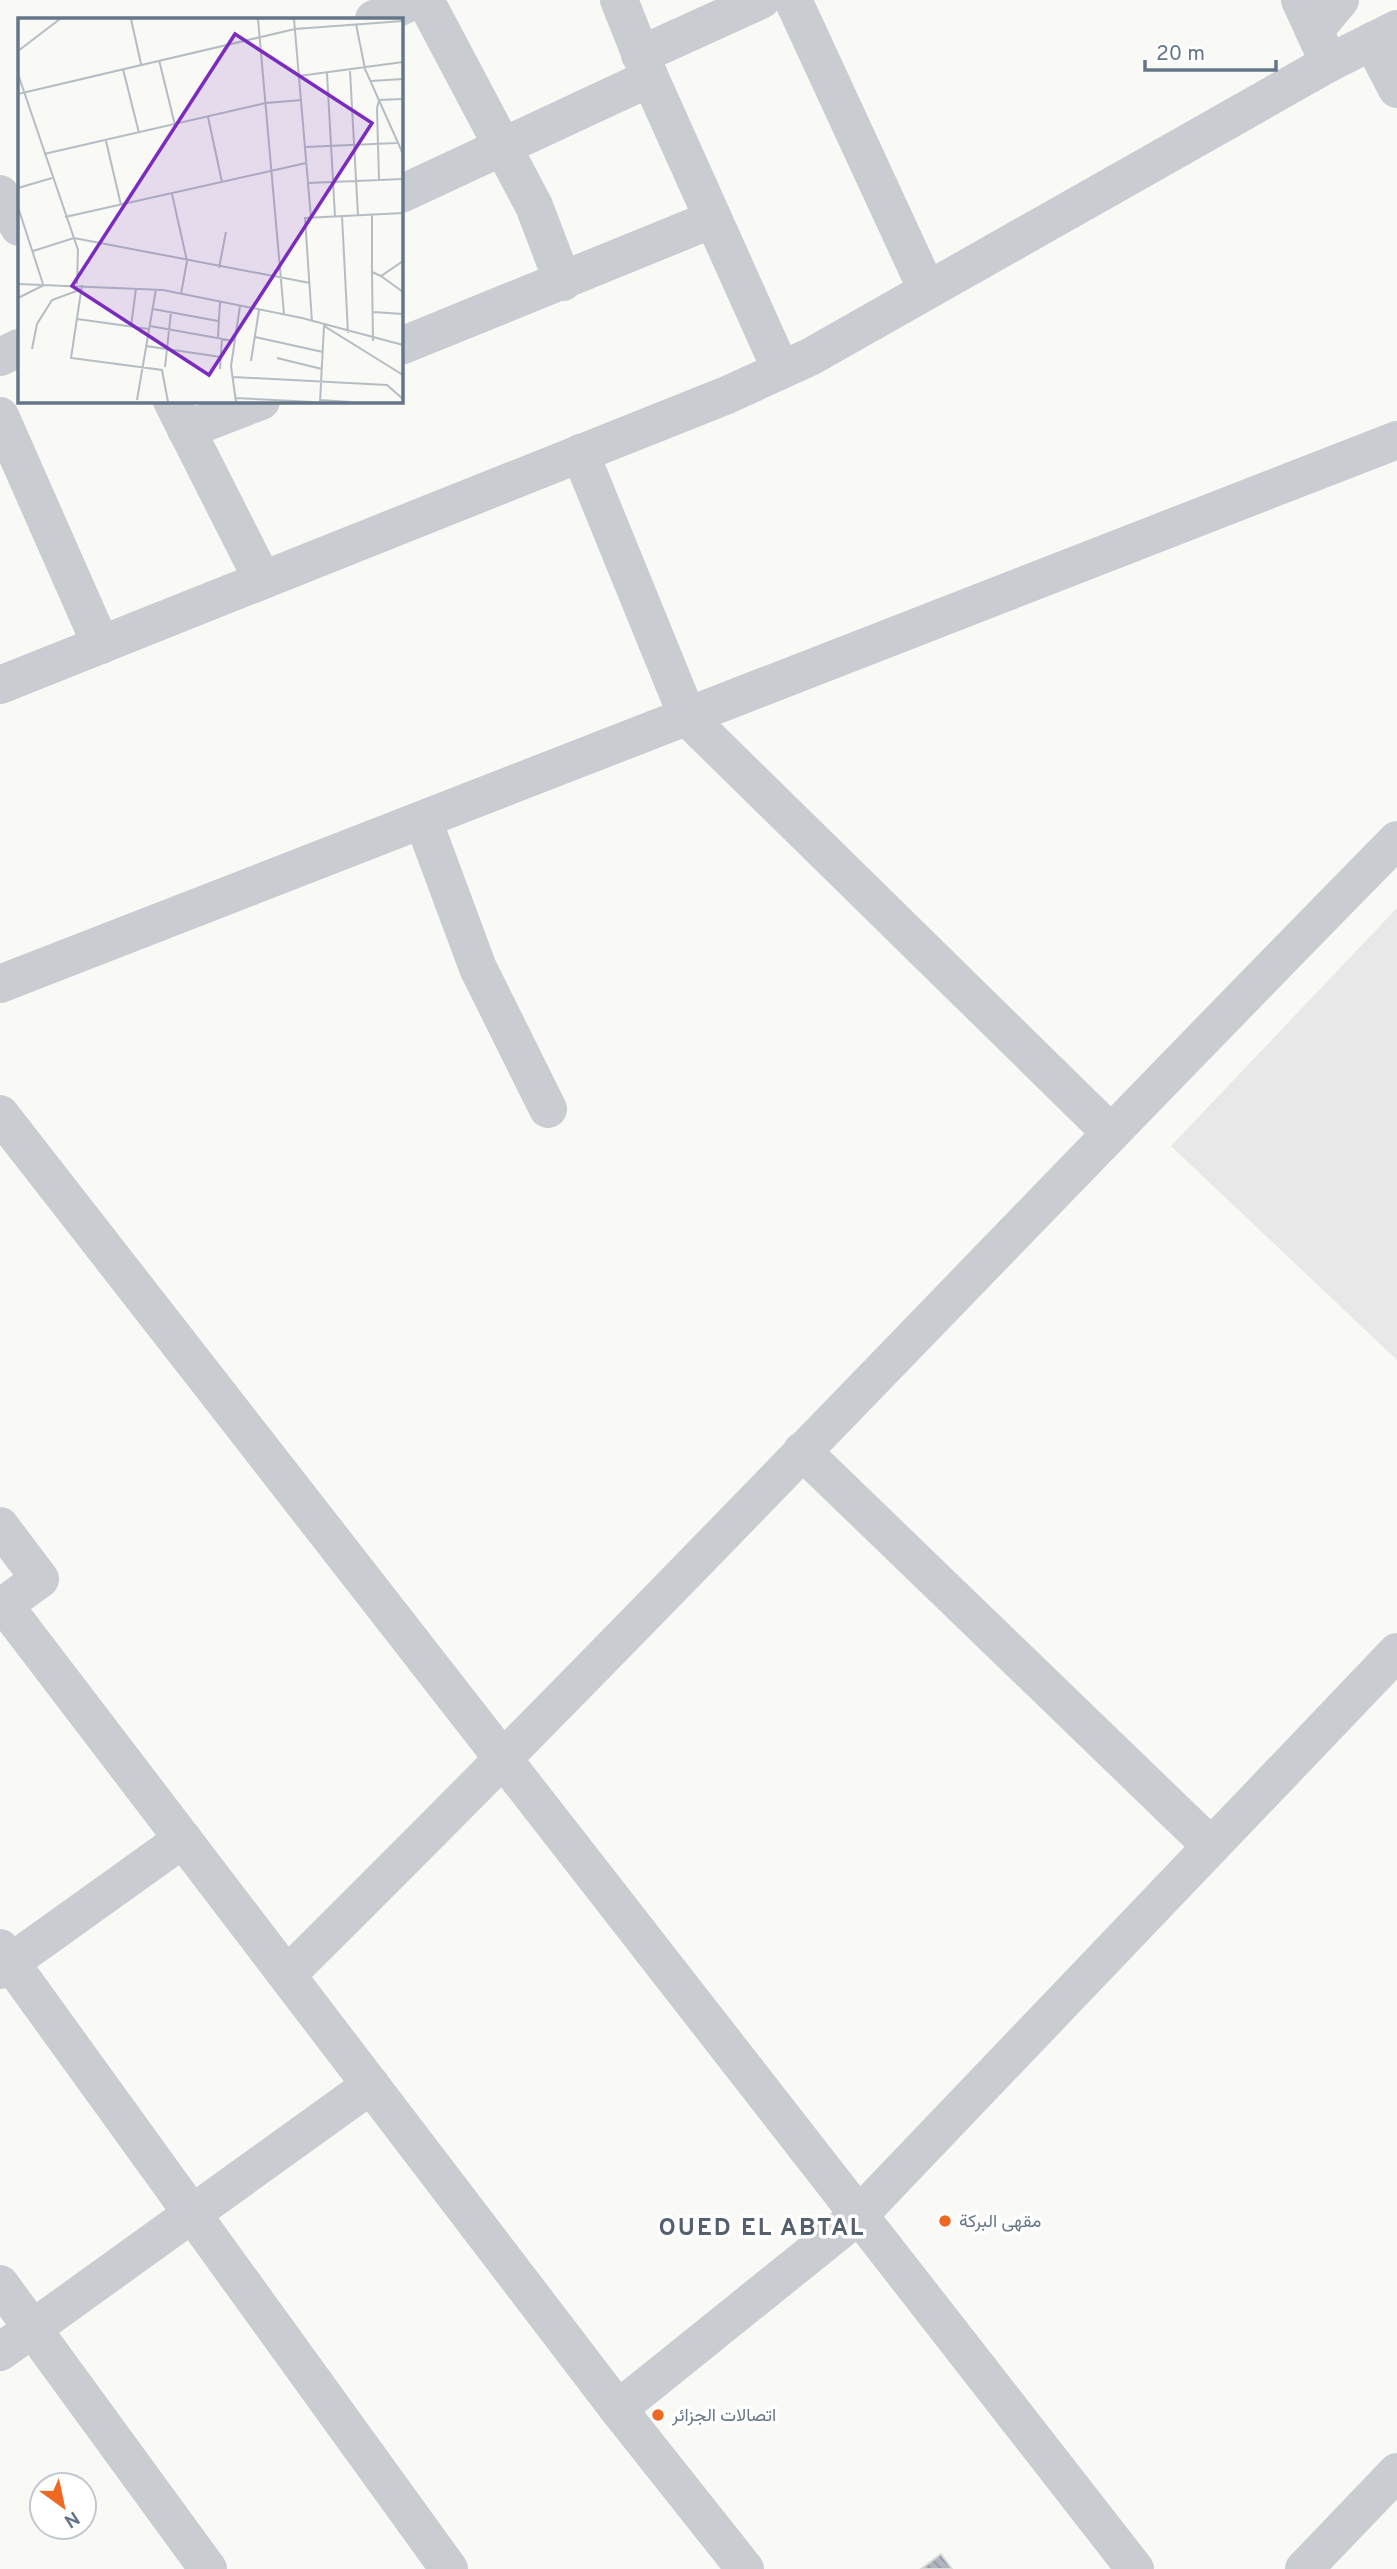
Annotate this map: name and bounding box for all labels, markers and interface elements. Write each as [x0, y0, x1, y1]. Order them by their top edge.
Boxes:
inset map [18, 18, 402, 402]
scale bar [1145, 28, 1276, 72]
text: 20 m [1156, 41, 1205, 68]
place label: مقهى البركة [959, 2211, 1041, 2234]
marker: مقهى البركة [937, 2213, 953, 2229]
district label: OUED EL ABTAL [659, 2214, 865, 2244]
place label: اتصالات الجزائر [671, 2405, 776, 2428]
marker: اتصالات الجزائر [650, 2407, 666, 2423]
north arrow [28, 2471, 98, 2541]
text: N [59, 2505, 83, 2532]

